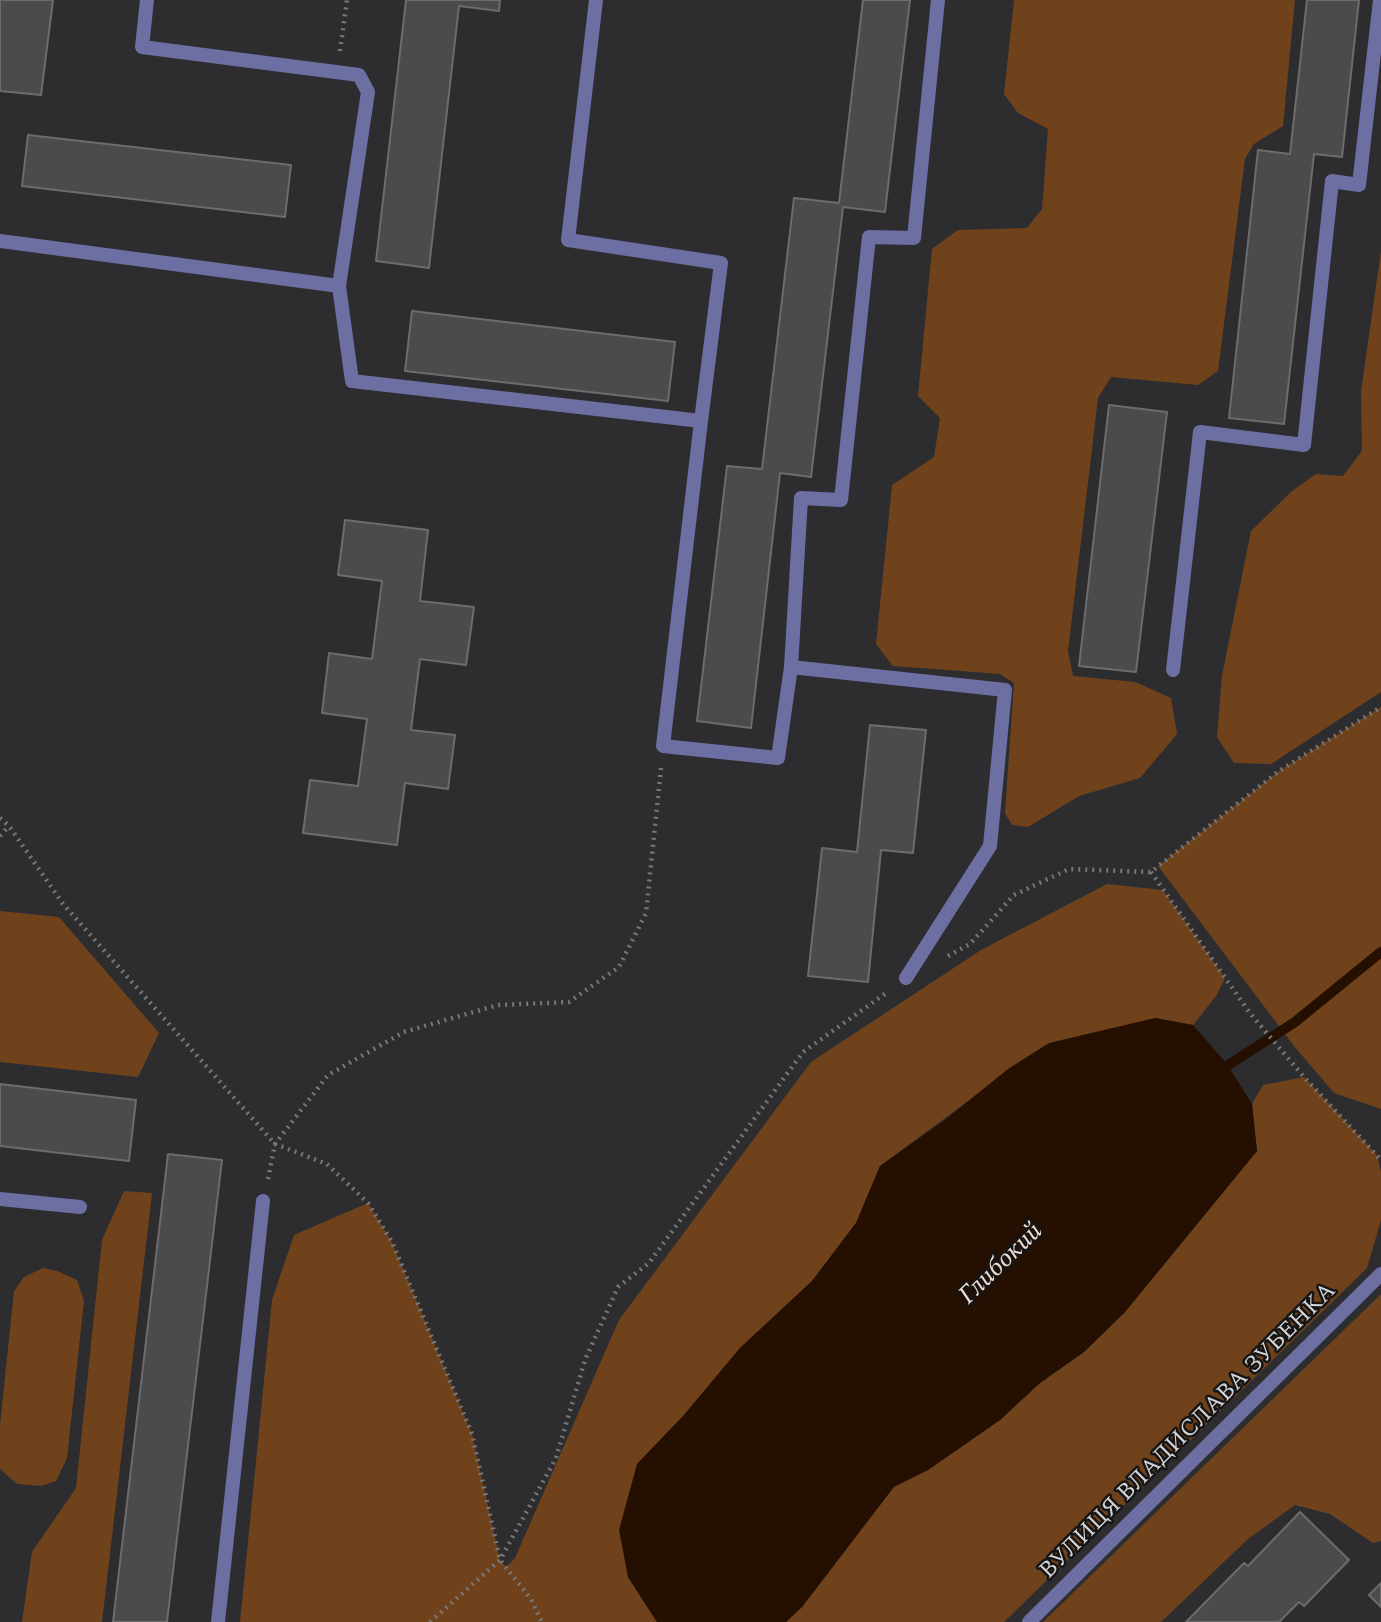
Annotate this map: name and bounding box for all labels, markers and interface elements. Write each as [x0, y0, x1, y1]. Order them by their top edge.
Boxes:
water label: Глибокий [954, 1217, 1050, 1313]
street label: ВУЛИЦЯ ВЛАДИСЛАВА ЗУБЕНКА [1035, 1278, 1343, 1586]

